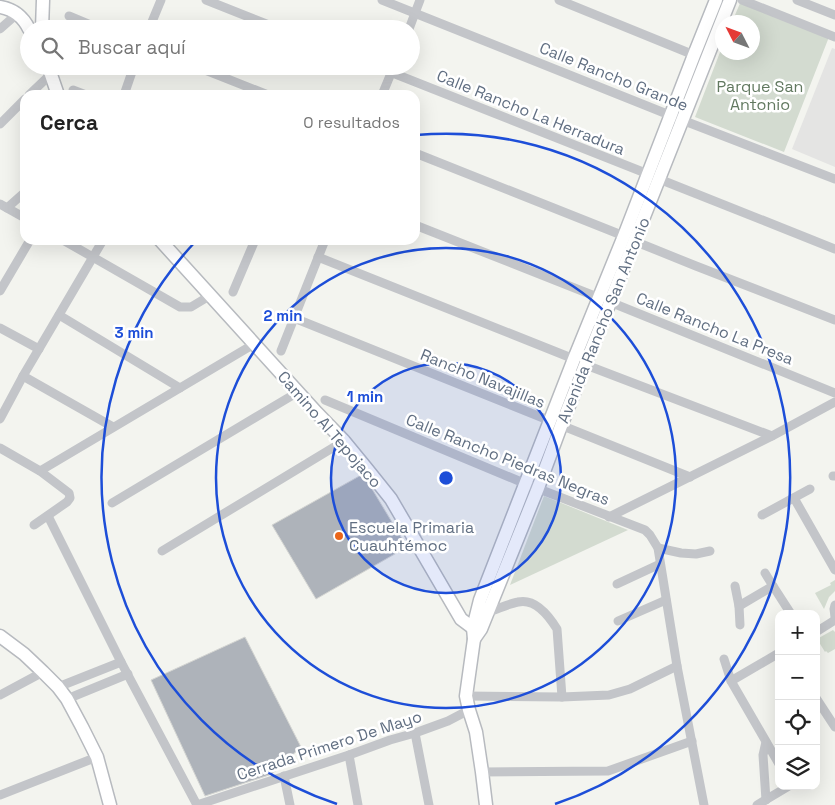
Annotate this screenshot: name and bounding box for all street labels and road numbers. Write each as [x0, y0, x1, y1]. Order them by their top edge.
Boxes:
street label: Calle Rancho Grande [536, 37, 691, 116]
street label: Calle Rancho La Herradura [434, 65, 628, 160]
street label: Avenida Rancho San Antonio [552, 214, 654, 426]
street label: Calle Rancho La Presa [633, 287, 797, 370]
street label: Rancho Navajillas [417, 344, 548, 413]
street label: Camino Al Tepojaco [273, 366, 386, 492]
street label: Calle Rancho Piedras Negras [403, 409, 613, 510]
street label: Cerrada Primero De Mayo [234, 706, 424, 785]

